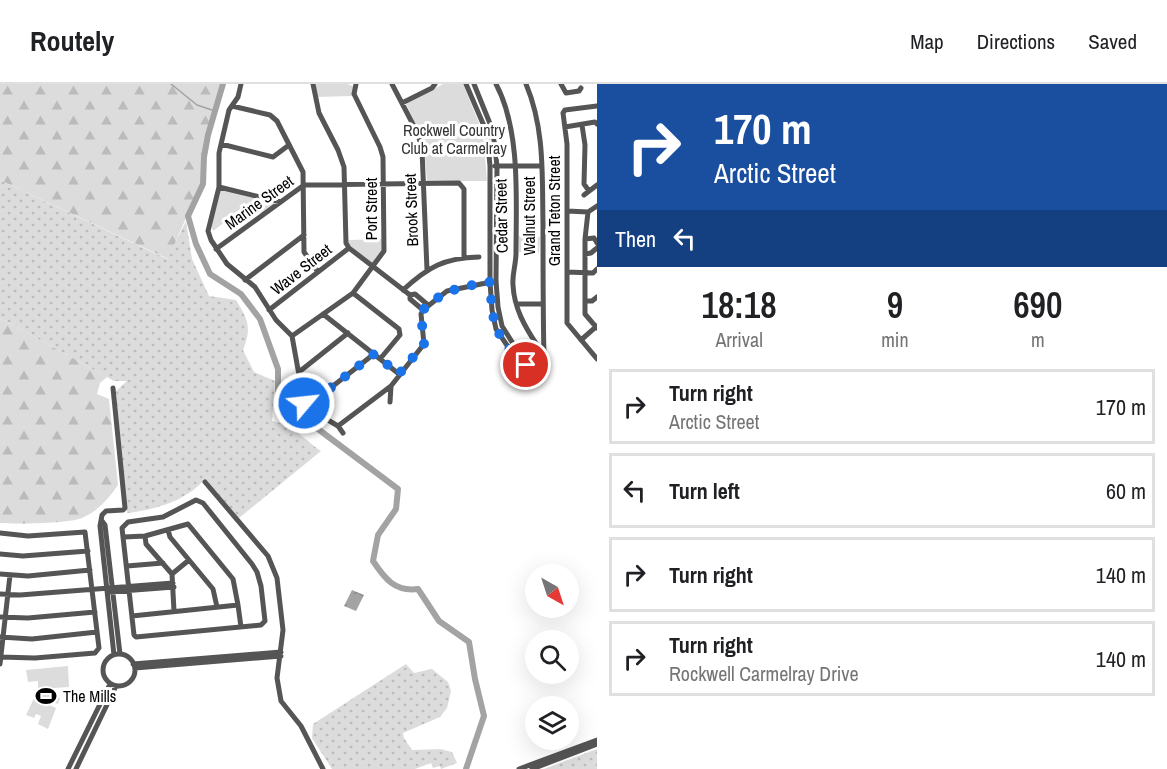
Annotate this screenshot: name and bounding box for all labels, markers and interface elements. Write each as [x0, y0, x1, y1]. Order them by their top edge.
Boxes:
text: Routely [30, 22, 114, 60]
text: Map [910, 27, 944, 56]
text: Directions [977, 27, 1055, 56]
text: Saved [1088, 27, 1137, 56]
text: 170 m [714, 101, 812, 157]
icon: right [615, 108, 693, 186]
park label: Rockwell Country Club at Carmelray [401, 119, 507, 159]
street label: Grand Teton Street [543, 155, 565, 266]
text: Arctic Street [714, 155, 836, 191]
street label: Marine Street [220, 170, 298, 234]
street label: Brook Street [399, 173, 423, 247]
street label: Walnut Street [518, 176, 540, 256]
street label: Port Street [360, 177, 382, 240]
street label: Cedar Street [489, 178, 513, 253]
icon: left [668, 222, 701, 255]
text: Then [615, 224, 656, 254]
street label: Wave Street [266, 238, 336, 300]
text: 18:18 [702, 281, 777, 329]
text: 9 [887, 281, 903, 329]
text: 690 [1013, 281, 1062, 329]
text: Arrival [715, 326, 763, 353]
text: min [881, 326, 909, 353]
text: m [1031, 326, 1045, 353]
pin [500, 339, 551, 390]
icon: arrive [509, 348, 542, 381]
position arrow [272, 371, 336, 435]
text: Turn right [669, 378, 753, 408]
icon: right [618, 390, 651, 423]
text: 170 m [1096, 392, 1146, 422]
text: Arctic Street [669, 408, 759, 435]
icon: left [618, 474, 651, 507]
text: Turn left [669, 476, 740, 506]
text: 60 m [1106, 476, 1146, 506]
icon: right [618, 558, 651, 591]
text: Turn right [669, 560, 753, 590]
text: 140 m [1096, 560, 1146, 590]
north arrow [525, 564, 579, 618]
map controls [525, 564, 579, 750]
button: search [525, 630, 579, 684]
text: Turn right [669, 630, 753, 660]
icon: right [618, 642, 651, 675]
text: 140 m [1096, 644, 1146, 674]
text: Rockwell Carmelray Drive [669, 660, 859, 687]
sports icon: The Mills [34, 684, 58, 708]
place label: The Mills [63, 685, 116, 707]
button: layers [525, 696, 579, 750]

